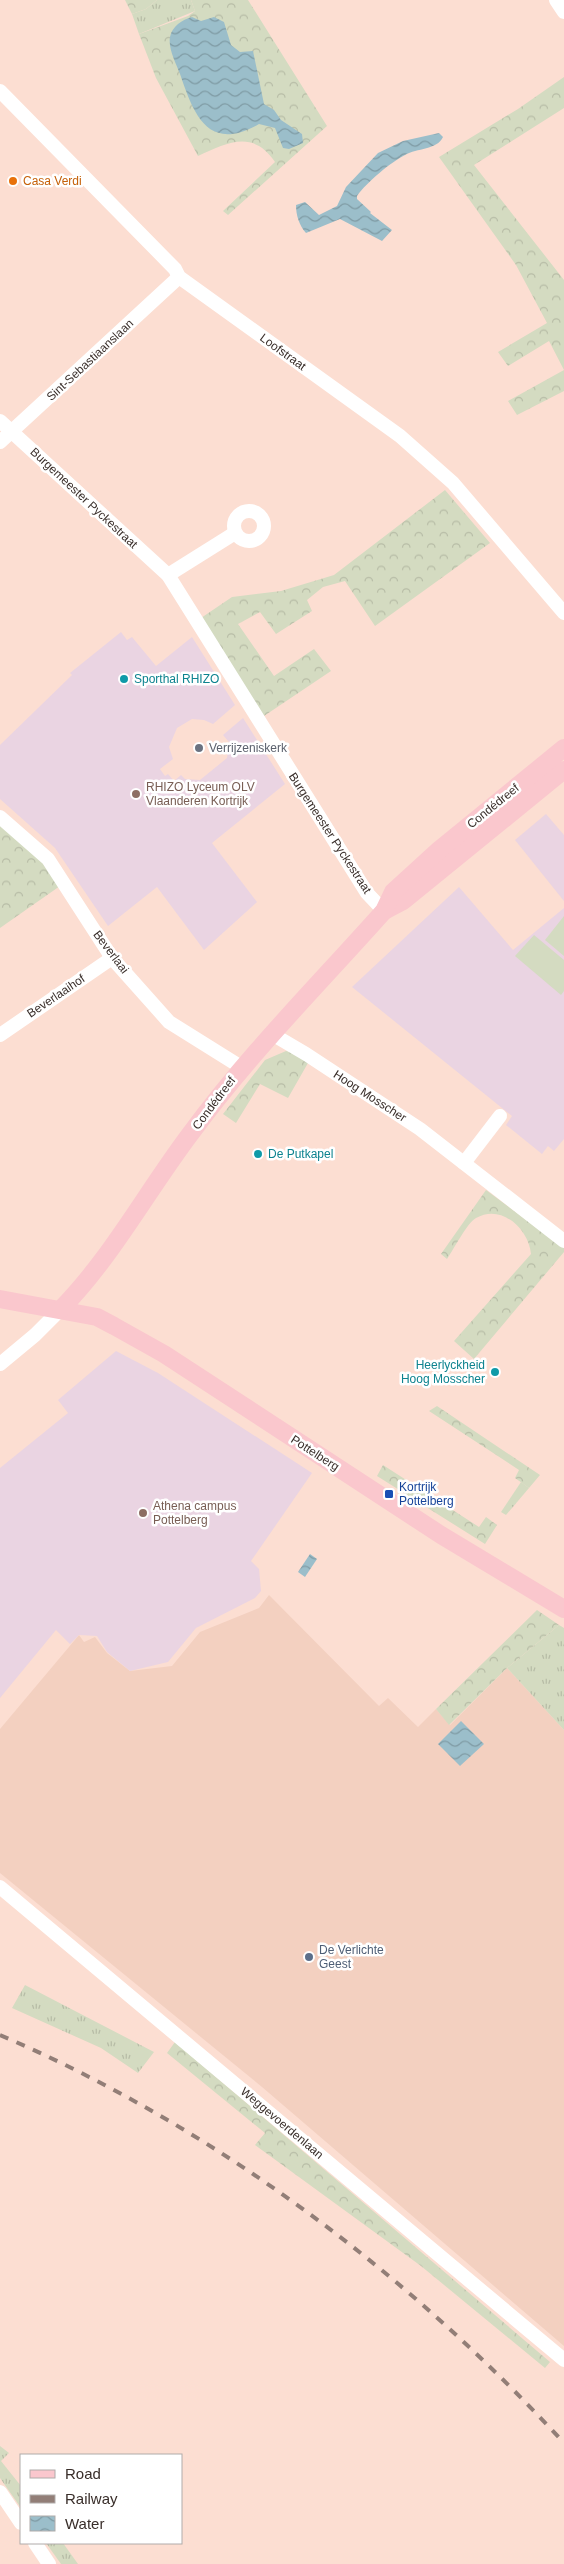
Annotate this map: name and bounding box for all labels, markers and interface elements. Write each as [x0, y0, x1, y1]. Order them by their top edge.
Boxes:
place label: Casa Verdi [23, 174, 82, 188]
marker: Casa Verdi [7, 175, 19, 187]
street label: Sint-Sebastiaanslaan [44, 316, 136, 404]
street label: Loofstraat [257, 331, 309, 374]
street label: Burgemeester Pyckestraat [28, 445, 141, 552]
place label: Sporthal RHIZO [134, 672, 219, 686]
marker: Sporthal RHIZO [118, 673, 130, 685]
place label: Verrijzeniskerk [209, 741, 288, 755]
marker: Verrijzeniskerk [193, 742, 205, 754]
street label: Burgemeester Pyckestraat [286, 770, 375, 897]
place label: RHIZO Lyceum OLV Vlaanderen Kortrijk [146, 780, 255, 808]
street label: Condédreef [464, 780, 522, 831]
marker: RHIZO Lyceum OLV Vlaanderen Kortrijk [130, 788, 142, 800]
street label: Beverlaai [90, 928, 132, 976]
street label: Beverlaaihof [24, 971, 88, 1020]
street label: Hoog Mosscher [331, 1067, 409, 1125]
street label: Condédreef [190, 1073, 239, 1132]
place label: De Putkapel [268, 1147, 333, 1161]
marker: De Putkapel [252, 1148, 264, 1160]
place label: Heerlyckheid Hoog Mosscher [401, 1358, 485, 1386]
marker: Heerlyckheid Hoog Mosscher [489, 1366, 501, 1378]
street label: Pottelberg [288, 1432, 342, 1474]
place label: Kortrijk Pottelberg [399, 1480, 454, 1508]
marker: Kortrijk Pottelberg [383, 1488, 395, 1500]
place label: Athena campus Pottelberg [153, 1499, 236, 1527]
marker: Athena campus Pottelberg [137, 1507, 149, 1519]
place label: De Verlichte Geest [319, 1943, 384, 1971]
marker: De Verlichte Geest [303, 1951, 315, 1963]
street label: Weggevoerdenlaan [238, 2084, 326, 2162]
legend [20, 2454, 182, 2544]
text: Road [65, 2465, 101, 2482]
text: Railway [65, 2490, 118, 2507]
text: Water [65, 2515, 104, 2532]

